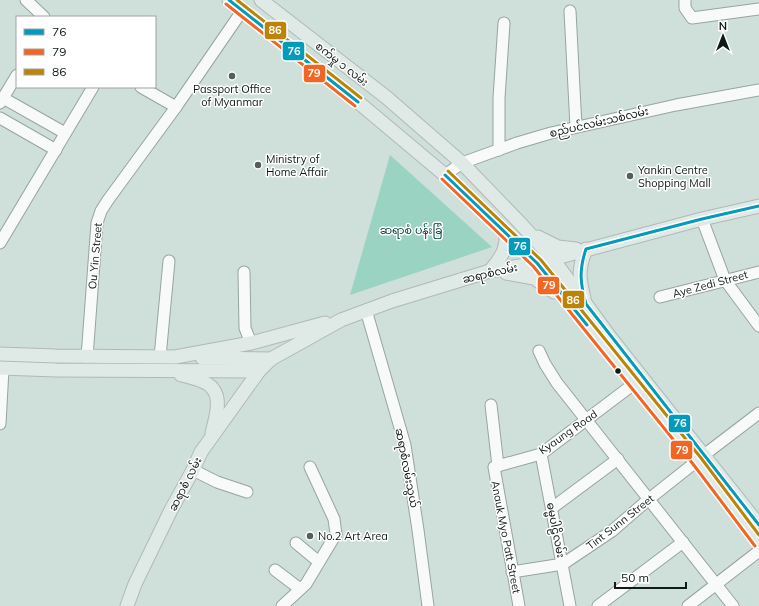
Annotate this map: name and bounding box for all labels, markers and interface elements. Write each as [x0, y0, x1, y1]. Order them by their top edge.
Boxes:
legend [16, 16, 156, 88]
north arrow [703, 16, 743, 56]
text: N [719, 19, 727, 33]
line badge: 86 [264, 21, 287, 40]
text: 86 [268, 23, 282, 37]
text: 76 [52, 24, 66, 39]
street label: စက်မှု ၁ လမ်း [311, 39, 371, 91]
line badge: 76 [282, 41, 305, 61]
text: 79 [52, 44, 66, 59]
text: 76 [287, 44, 301, 58]
text: 86 [52, 64, 66, 79]
line badge: 79 [303, 64, 326, 83]
text: 79 [307, 66, 321, 80]
marker: Passport Office of Myanmar [227, 71, 237, 81]
place label: Passport Office of Myanmar [193, 82, 271, 109]
street label: စည်ပင်လမ်းသစ်လမ်း [548, 104, 651, 142]
place label: Ministry of Home Affair [266, 152, 328, 179]
marker: Ministry of Home Affair [253, 160, 263, 170]
place label: Yankin Centre Shopping Mall [637, 163, 711, 190]
marker: Yankin Centre Shopping Mall [625, 171, 635, 181]
street label: Ou Yin Street [85, 222, 105, 290]
park label: ဆရာစံ ပန်းခြံ [380, 223, 442, 239]
line badge: 76 [508, 237, 531, 256]
text: 76 [513, 239, 527, 253]
street label: ဆရာစံလမ်း [461, 260, 520, 288]
street label: Aye Zedi Street [671, 267, 749, 301]
line badge: 79 [537, 276, 560, 295]
text: 79 [542, 278, 556, 292]
line badge: 86 [562, 290, 585, 309]
text: 86 [566, 293, 580, 307]
unlabelled marker [613, 366, 623, 376]
street label: Kyaung Road [536, 407, 600, 457]
line badge: 76 [668, 414, 691, 433]
text: 76 [673, 416, 687, 430]
street label: ဆရာစံလမ်းသွယ် [390, 427, 422, 509]
line badge: 79 [670, 440, 693, 460]
text: 79 [675, 443, 689, 457]
street label: ဆရာစံ လမ်း [165, 454, 206, 514]
street label: Anauk Myo Patt Street [488, 479, 524, 595]
street label: Tint Sunn Street [583, 491, 657, 553]
street label: ဓမ္မပါဠိလမ်း [542, 501, 568, 560]
place label: No.2 Art Area [318, 529, 388, 543]
marker: No.2 Art Area [305, 531, 315, 541]
scale bar [615, 564, 686, 590]
text: 50 m [621, 570, 649, 585]

